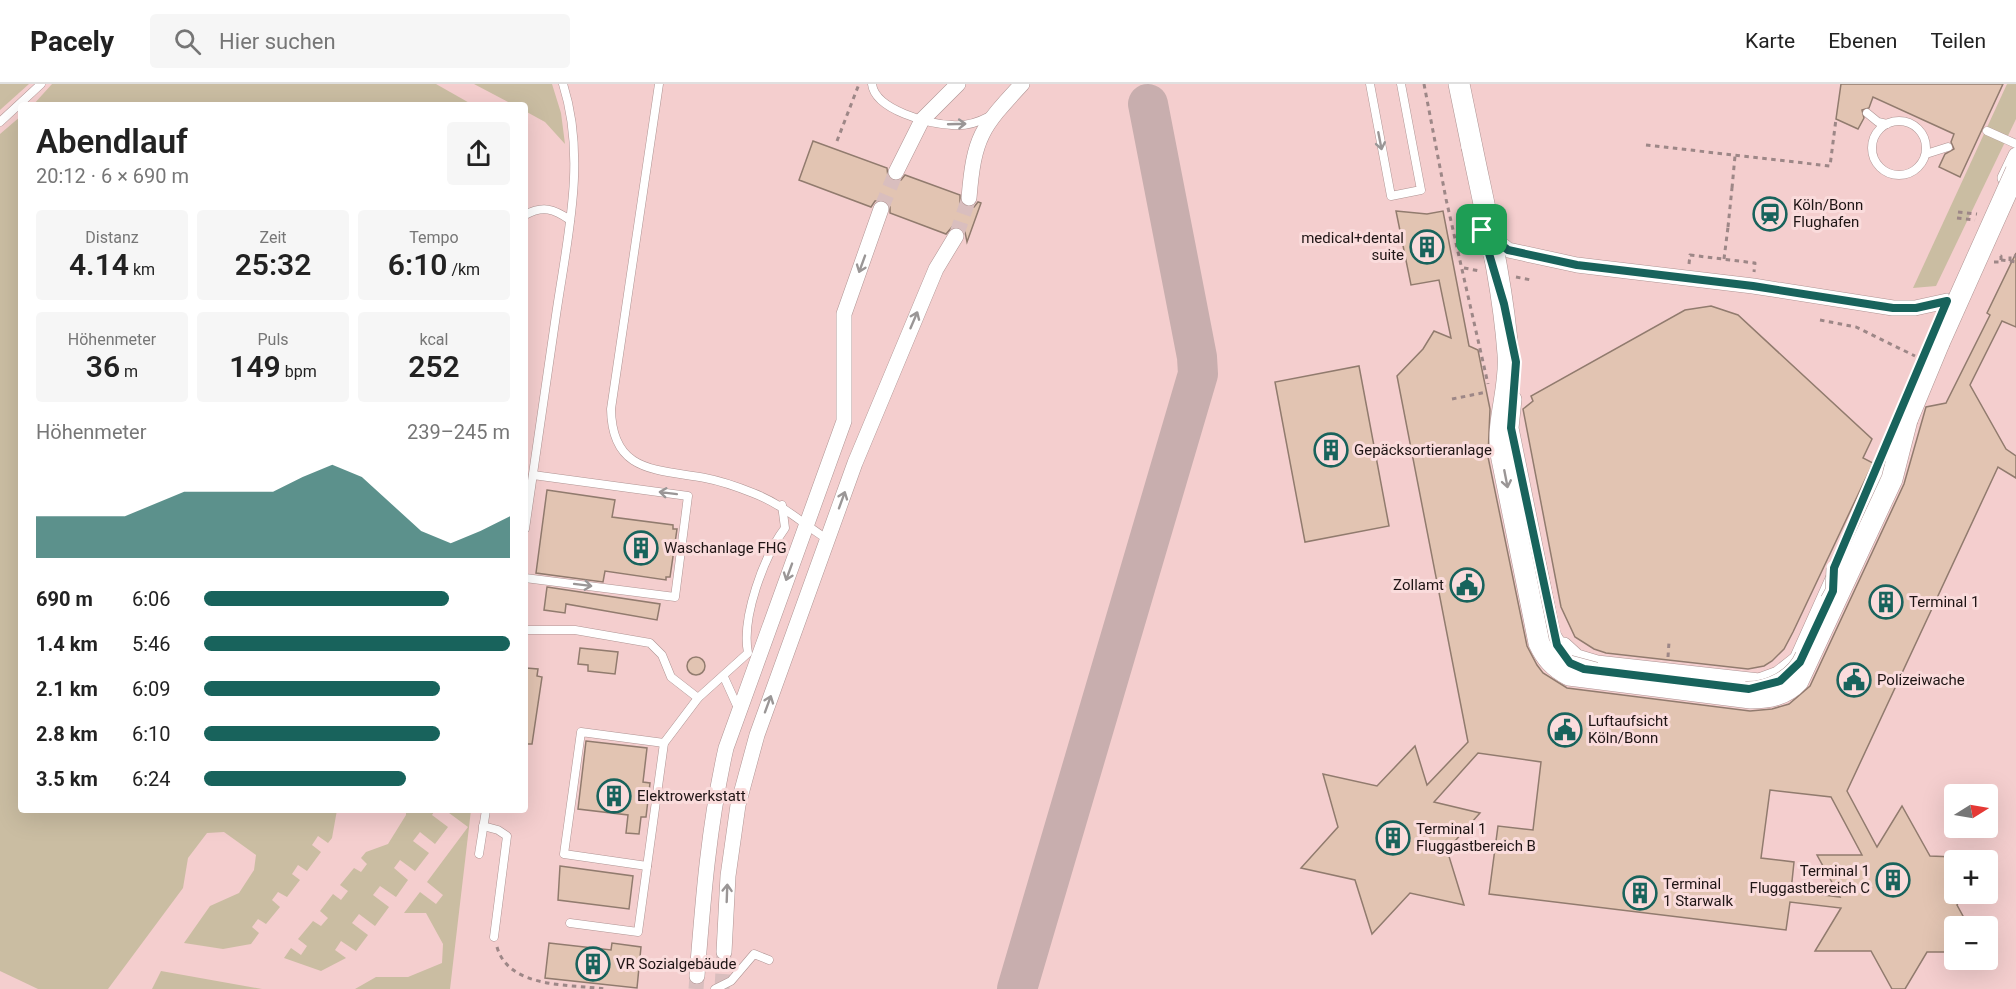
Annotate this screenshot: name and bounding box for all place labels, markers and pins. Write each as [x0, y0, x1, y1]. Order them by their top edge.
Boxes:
station icon: Köln/Bonn Flughafen [1752, 196, 1788, 232]
place label: Köln/Bonn Flughafen [1793, 196, 1863, 231]
pin [1456, 204, 1507, 255]
place label: medical+dental suite [1301, 229, 1404, 264]
building icon: medical+dental suite [1409, 229, 1445, 265]
building icon: Gepäcksortieranlage [1313, 432, 1349, 468]
place label: Gepäcksortieranlage [1354, 441, 1492, 459]
building icon: Waschanlage FHG [623, 530, 659, 566]
place label: Waschanlage FHG [664, 539, 787, 557]
public building icon: Zollamt [1449, 567, 1485, 603]
place label: Zollamt [1393, 576, 1444, 594]
building icon: Terminal 1 [1868, 584, 1904, 620]
place label: Terminal 1 [1909, 593, 1979, 611]
public building icon: Polizeiwache [1836, 662, 1872, 698]
place label: Polizeiwache [1877, 671, 1965, 689]
public building icon: Luftaufsicht Köln/Bonn [1547, 712, 1583, 748]
place label: Luftaufsicht Köln/Bonn [1588, 712, 1668, 747]
building icon: Elektrowerkstatt [596, 778, 632, 814]
place label: Elektrowerkstatt [637, 787, 746, 805]
building icon: Terminal 1 Fluggastbereich B [1375, 820, 1411, 856]
place label: Terminal 1 Fluggastbereich B [1416, 820, 1536, 855]
place label: Terminal 1 Fluggastbereich C [1750, 862, 1870, 897]
building icon: Terminal 1 Fluggastbereich C [1875, 862, 1911, 898]
building icon: Terminal 1 Starwalk [1622, 875, 1658, 911]
place label: Terminal 1 Starwalk [1663, 875, 1733, 910]
building icon: VR Sozialgebäude [575, 946, 611, 982]
place label: VR Sozialgebäude [616, 955, 736, 973]

